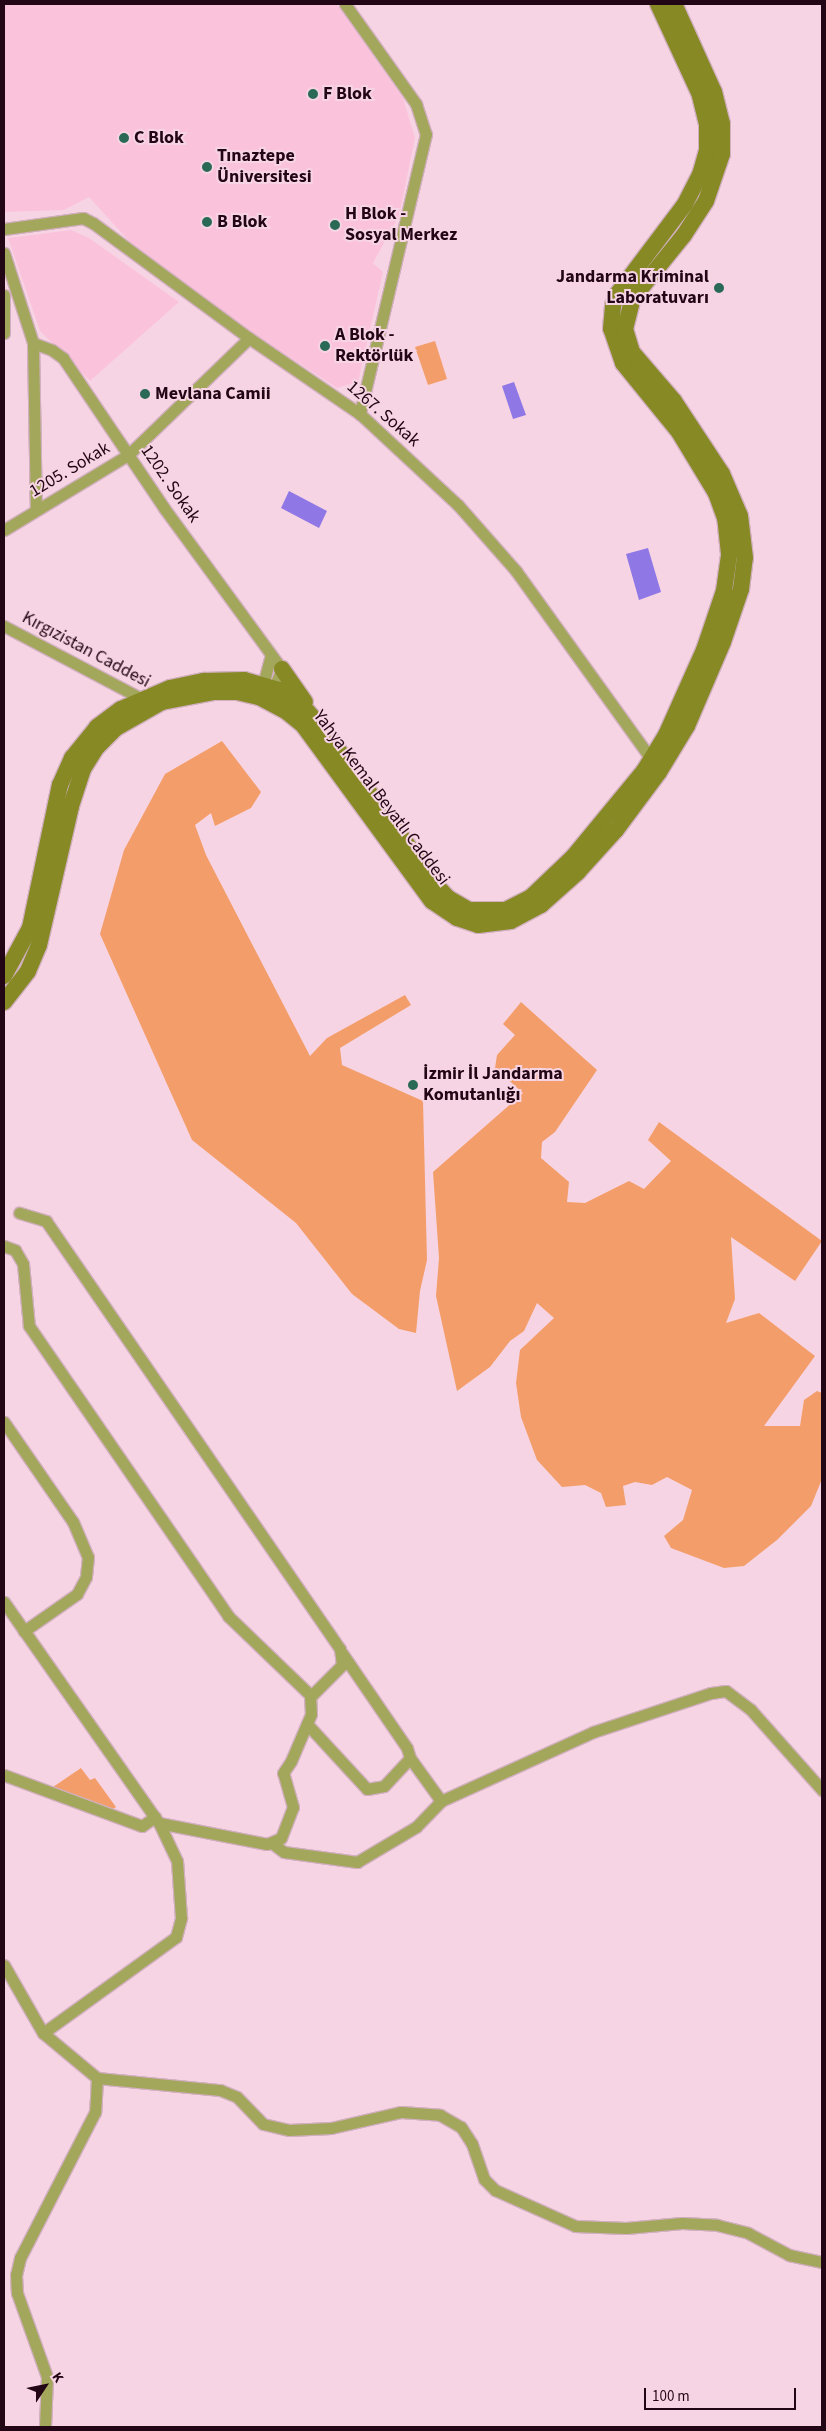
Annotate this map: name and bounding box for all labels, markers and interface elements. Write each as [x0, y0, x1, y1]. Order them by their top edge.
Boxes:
place label: F Blok [323, 83, 372, 105]
marker: F Blok [307, 88, 319, 100]
place label: C Blok [134, 127, 184, 149]
marker: C Blok [118, 132, 130, 144]
place label: Tınaztepe Üniversitesi [217, 146, 312, 188]
marker: Tınaztepe Üniversitesi [201, 161, 213, 173]
place label: H Blok - Sosyal Merkez [345, 204, 457, 246]
place label: B Blok [217, 211, 267, 233]
marker: B Blok [201, 216, 213, 228]
marker: H Blok - Sosyal Merkez [329, 219, 341, 231]
place label: Jandarma Kriminal Laboratuvarı [556, 267, 709, 310]
marker: Jandarma Kriminal Laboratuvarı [713, 282, 725, 294]
place label: A Blok - Rektörlük [335, 325, 413, 368]
marker: A Blok - Rektörlük [319, 340, 331, 352]
street label: 1267. Sokak [342, 376, 424, 452]
place label: Mevlana Camii [155, 383, 271, 405]
marker: Mevlana Camii [139, 388, 151, 400]
street label: 1205. Sokak [26, 438, 114, 502]
street label: 1202. Sokak [135, 441, 205, 527]
street label: Kırgızistan Caddesi [18, 607, 154, 693]
street label: Yahya Kemal Beyatlı Caddesi [308, 706, 454, 890]
place label: İzmir İl Jandarma Komutanlığı [423, 1064, 563, 1106]
marker: İzmir İl Jandarma Komutanlığı [407, 1079, 419, 1091]
north arrow [20, 2361, 70, 2411]
text: K [47, 2368, 68, 2387]
scale bar [646, 2378, 798, 2410]
text: 100 m [652, 2386, 690, 2407]

